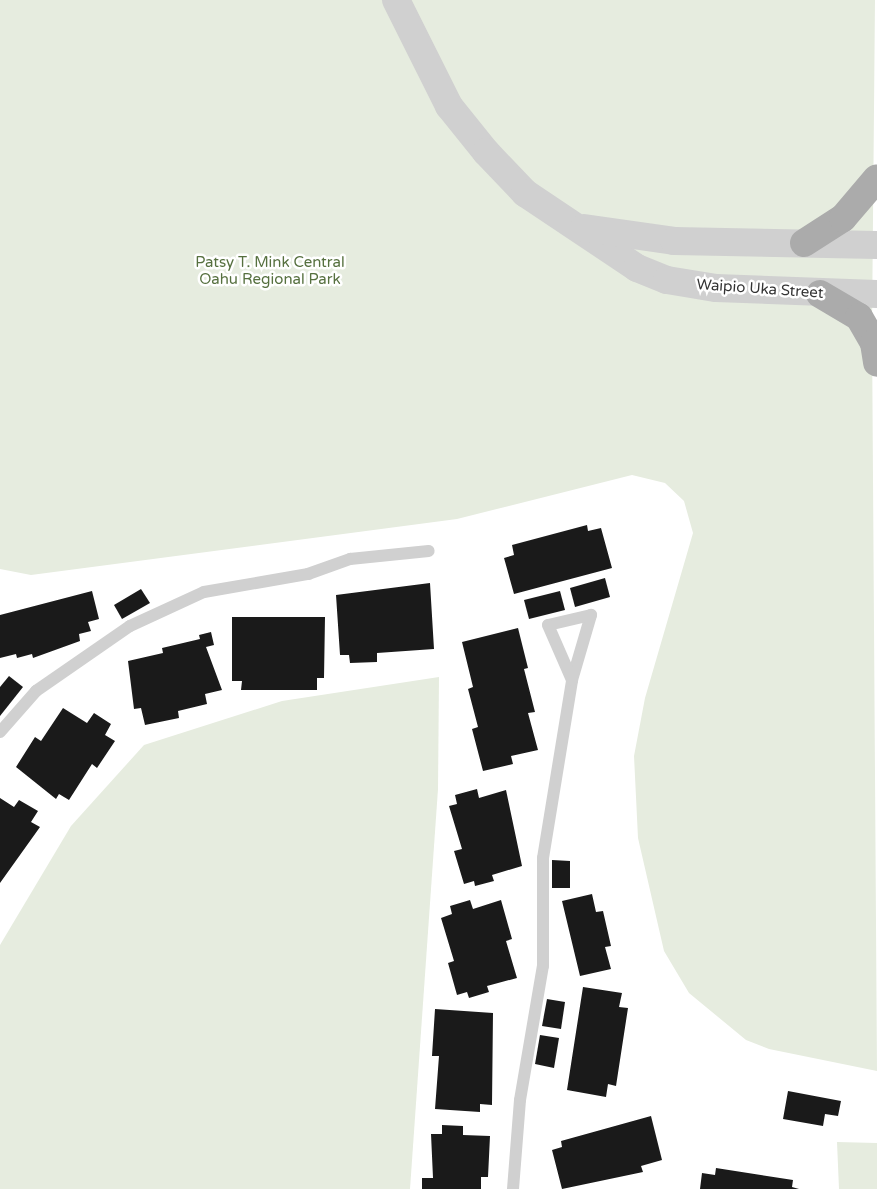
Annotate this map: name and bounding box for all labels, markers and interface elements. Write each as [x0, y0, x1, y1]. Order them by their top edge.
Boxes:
park label: Patsy T. Mink Central Oahu Regional Park [195, 253, 345, 288]
street label: Waipio Uka Street [696, 276, 824, 302]

